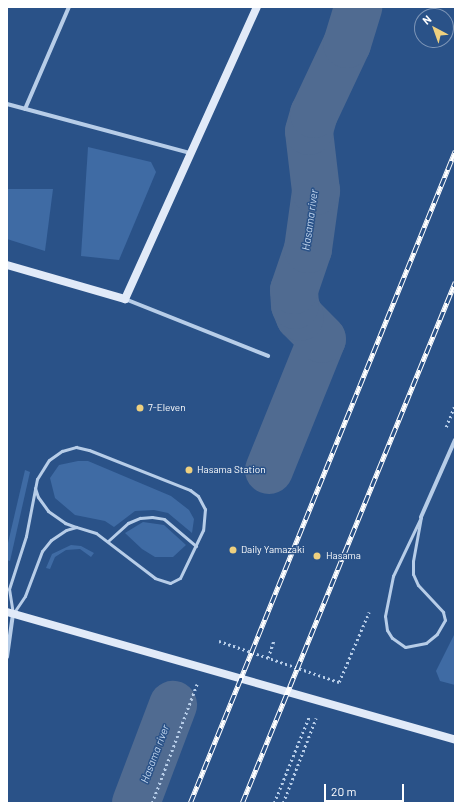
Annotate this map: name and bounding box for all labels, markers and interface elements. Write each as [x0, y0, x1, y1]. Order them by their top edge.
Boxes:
north arrow [414, 8, 454, 48]
text: N [419, 12, 433, 27]
water label: Hasama river [299, 189, 321, 251]
place label: 7-Eleven [148, 402, 186, 414]
marker: 7-Eleven [135, 403, 145, 413]
place label: Hasama Station [197, 464, 266, 476]
marker: Hasama Station [184, 465, 194, 475]
place label: Daily Yamazaki [241, 544, 305, 556]
marker: Daily Yamazaki [228, 545, 238, 555]
marker: Hasama [311, 550, 323, 562]
place label: Hasama [326, 550, 361, 562]
water label: Hasama river [138, 723, 172, 785]
scale bar [326, 776, 406, 802]
text: 20 m [331, 784, 357, 798]

